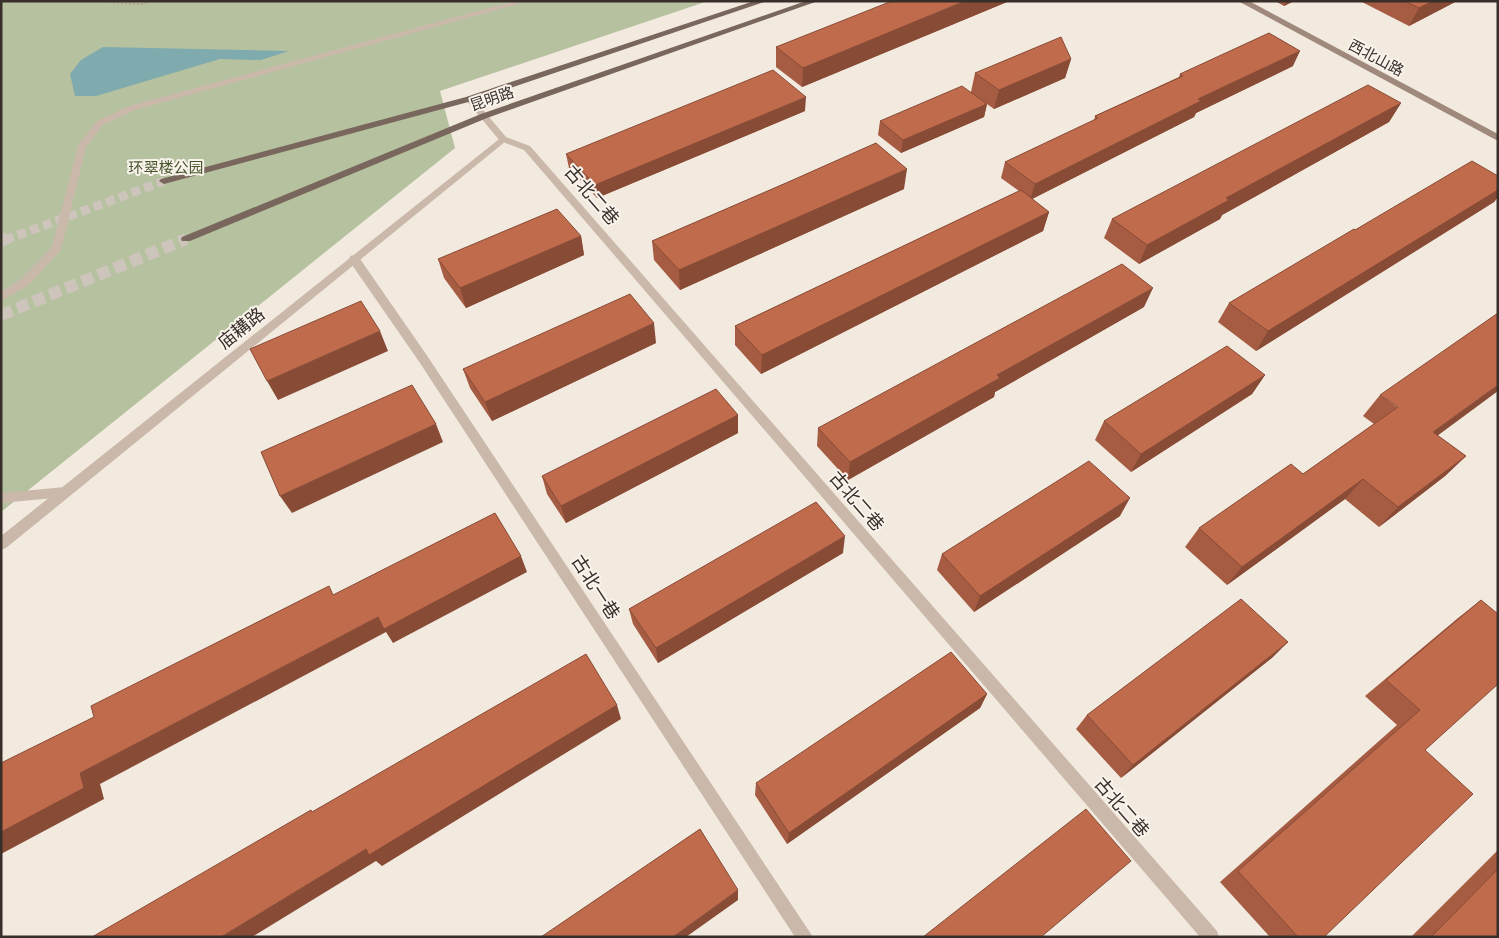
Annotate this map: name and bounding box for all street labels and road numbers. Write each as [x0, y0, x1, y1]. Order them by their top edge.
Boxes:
street label: 西北山路 [1345, 36, 1407, 80]
street label: 昆明路 [468, 83, 516, 115]
street label: 古北二巷 [560, 161, 624, 229]
street label: 庙耩路 [213, 303, 269, 353]
street label: 古北二巷 [825, 467, 889, 535]
street label: 古北一巷 [568, 551, 624, 623]
street label: 古北二巷 [1090, 773, 1154, 841]

